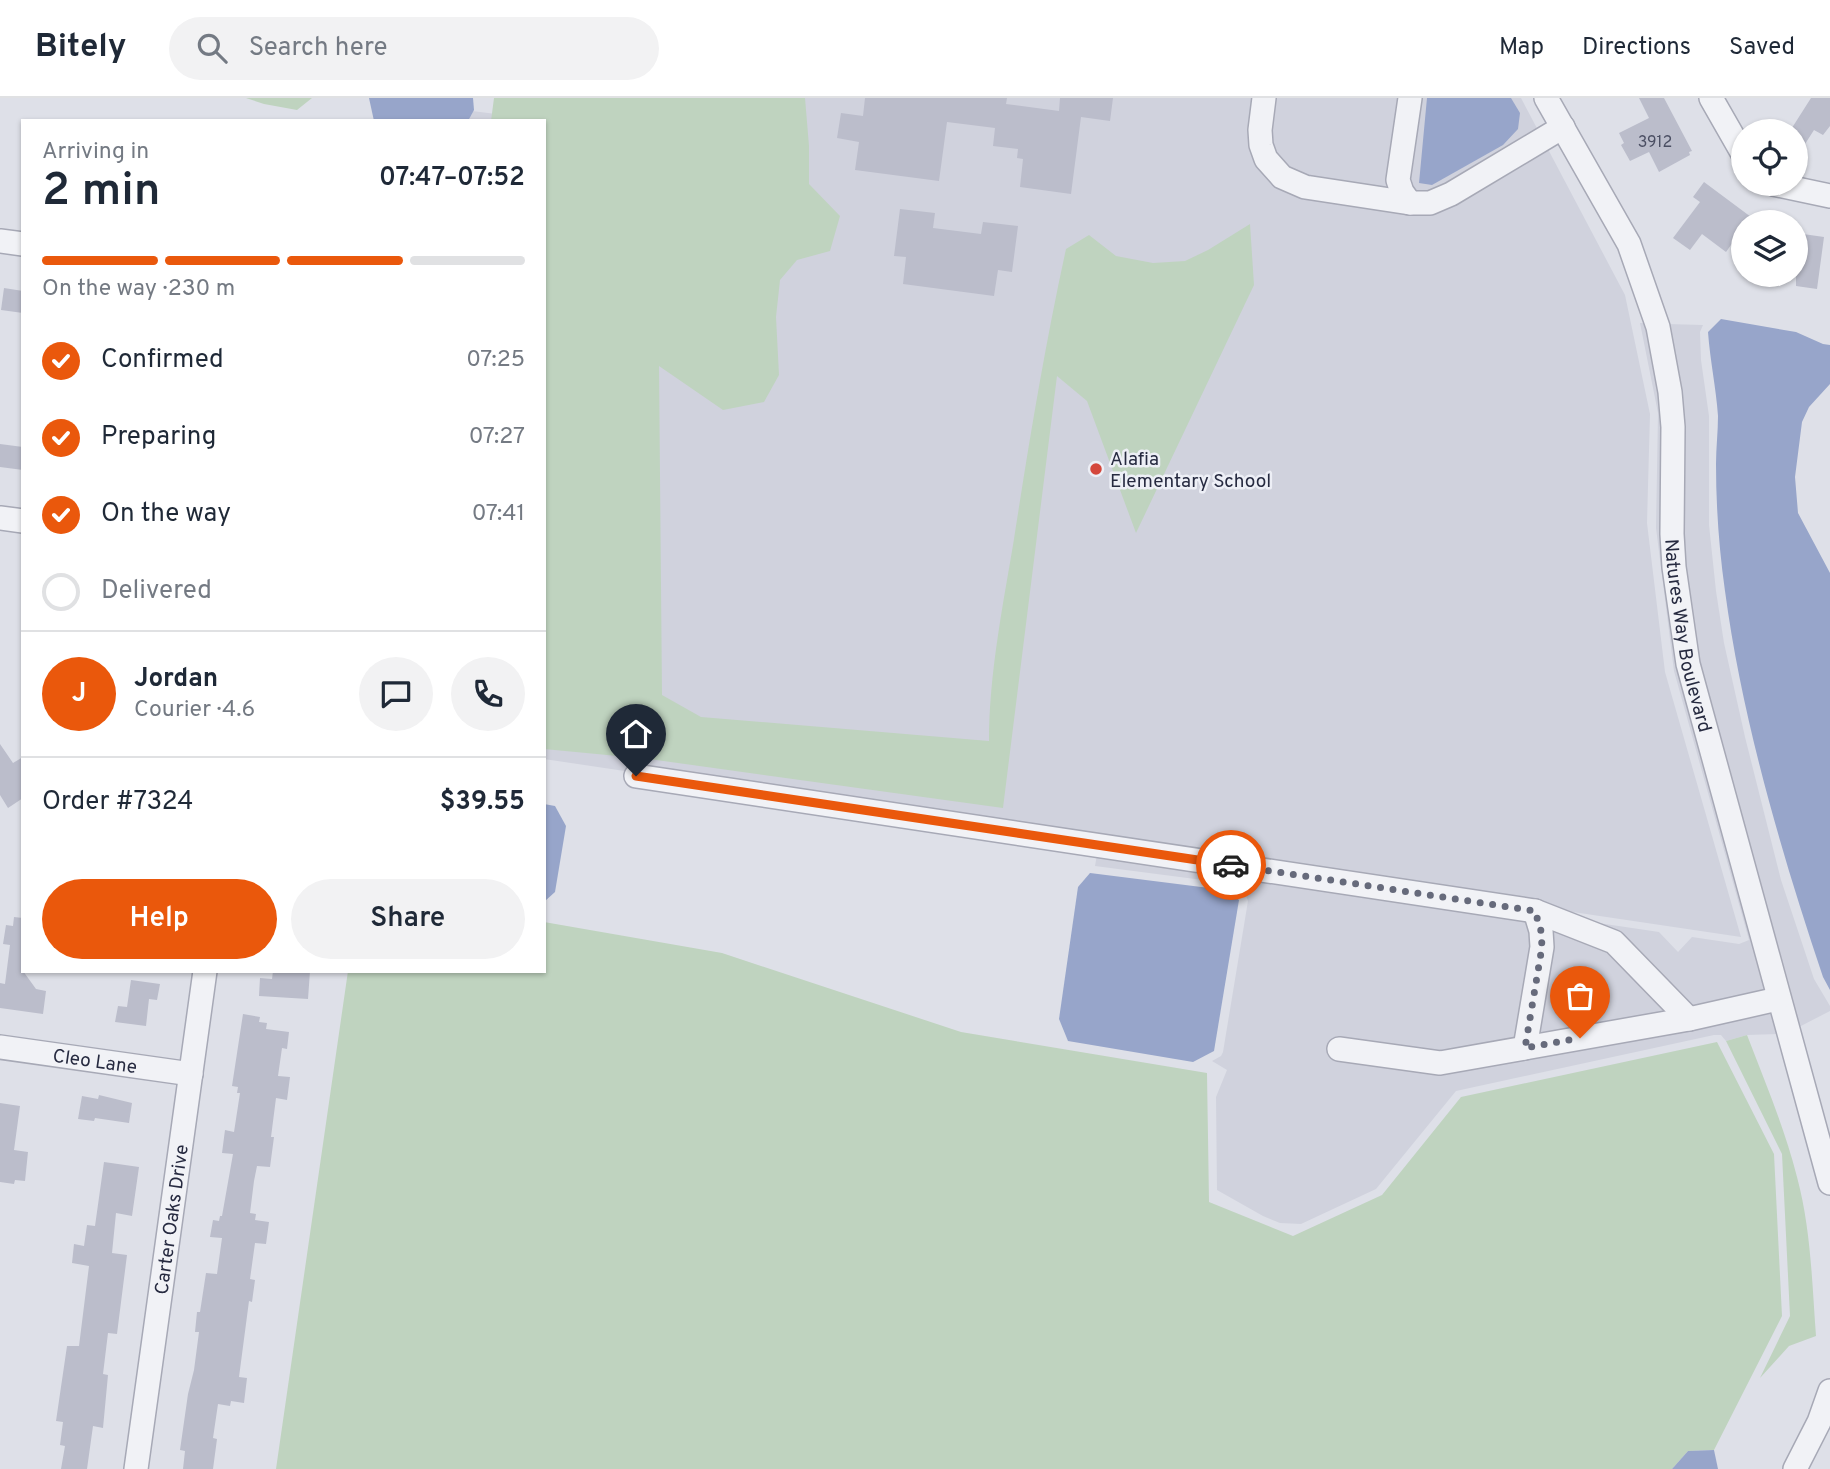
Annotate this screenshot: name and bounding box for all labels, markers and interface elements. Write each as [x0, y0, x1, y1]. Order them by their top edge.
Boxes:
search box [169, 17, 659, 80]
text: Bitely [35, 27, 127, 69]
icon: search [193, 29, 231, 67]
text: Search here [249, 32, 388, 65]
text: Map [1499, 33, 1544, 63]
text: Directions [1582, 33, 1691, 63]
text: Saved [1729, 33, 1795, 63]
map controls [1731, 119, 1808, 287]
button: locate [1731, 119, 1808, 196]
house number: 3912 [1638, 133, 1672, 153]
text: Arriving in [42, 138, 149, 167]
text: 07:47–07:52 [379, 162, 525, 195]
text: 2 min [42, 163, 161, 222]
button: layers [1731, 210, 1808, 287]
text: On the way · 230 m [42, 275, 235, 304]
icon: check [42, 342, 80, 380]
text: Confirmed [101, 344, 224, 377]
text: 07:25 [466, 346, 525, 375]
icon: check [42, 419, 80, 457]
text: Preparing [101, 421, 216, 454]
text: 07:27 [469, 423, 525, 452]
place label: Alafia Elementary School [1110, 448, 1271, 494]
marker: Alafia Elementary School [1088, 461, 1104, 477]
icon: check [42, 496, 80, 534]
text: On the way [101, 498, 231, 531]
text: 07:41 [472, 500, 525, 529]
street label: Natures Way Boulevard [1658, 538, 1716, 735]
text: Delivered [101, 575, 212, 608]
button: chat [359, 657, 433, 731]
button: phone [451, 657, 525, 731]
text: Jordan [134, 663, 218, 696]
text: J [72, 678, 86, 711]
text: Courier · 4.6 [134, 696, 255, 725]
pin [606, 704, 666, 776]
icon: home [617, 715, 655, 753]
text: Order #7324 [42, 786, 194, 819]
text: $39.55 [440, 786, 525, 819]
courier [1196, 830, 1266, 900]
icon: car [1212, 846, 1250, 884]
button: Help [42, 879, 277, 959]
button: Share [291, 879, 525, 959]
pin [1550, 966, 1610, 1038]
icon: bag [1561, 977, 1599, 1015]
street label: Cleo Lane [51, 1045, 139, 1080]
street label: Carter Oaks Drive [150, 1143, 195, 1296]

